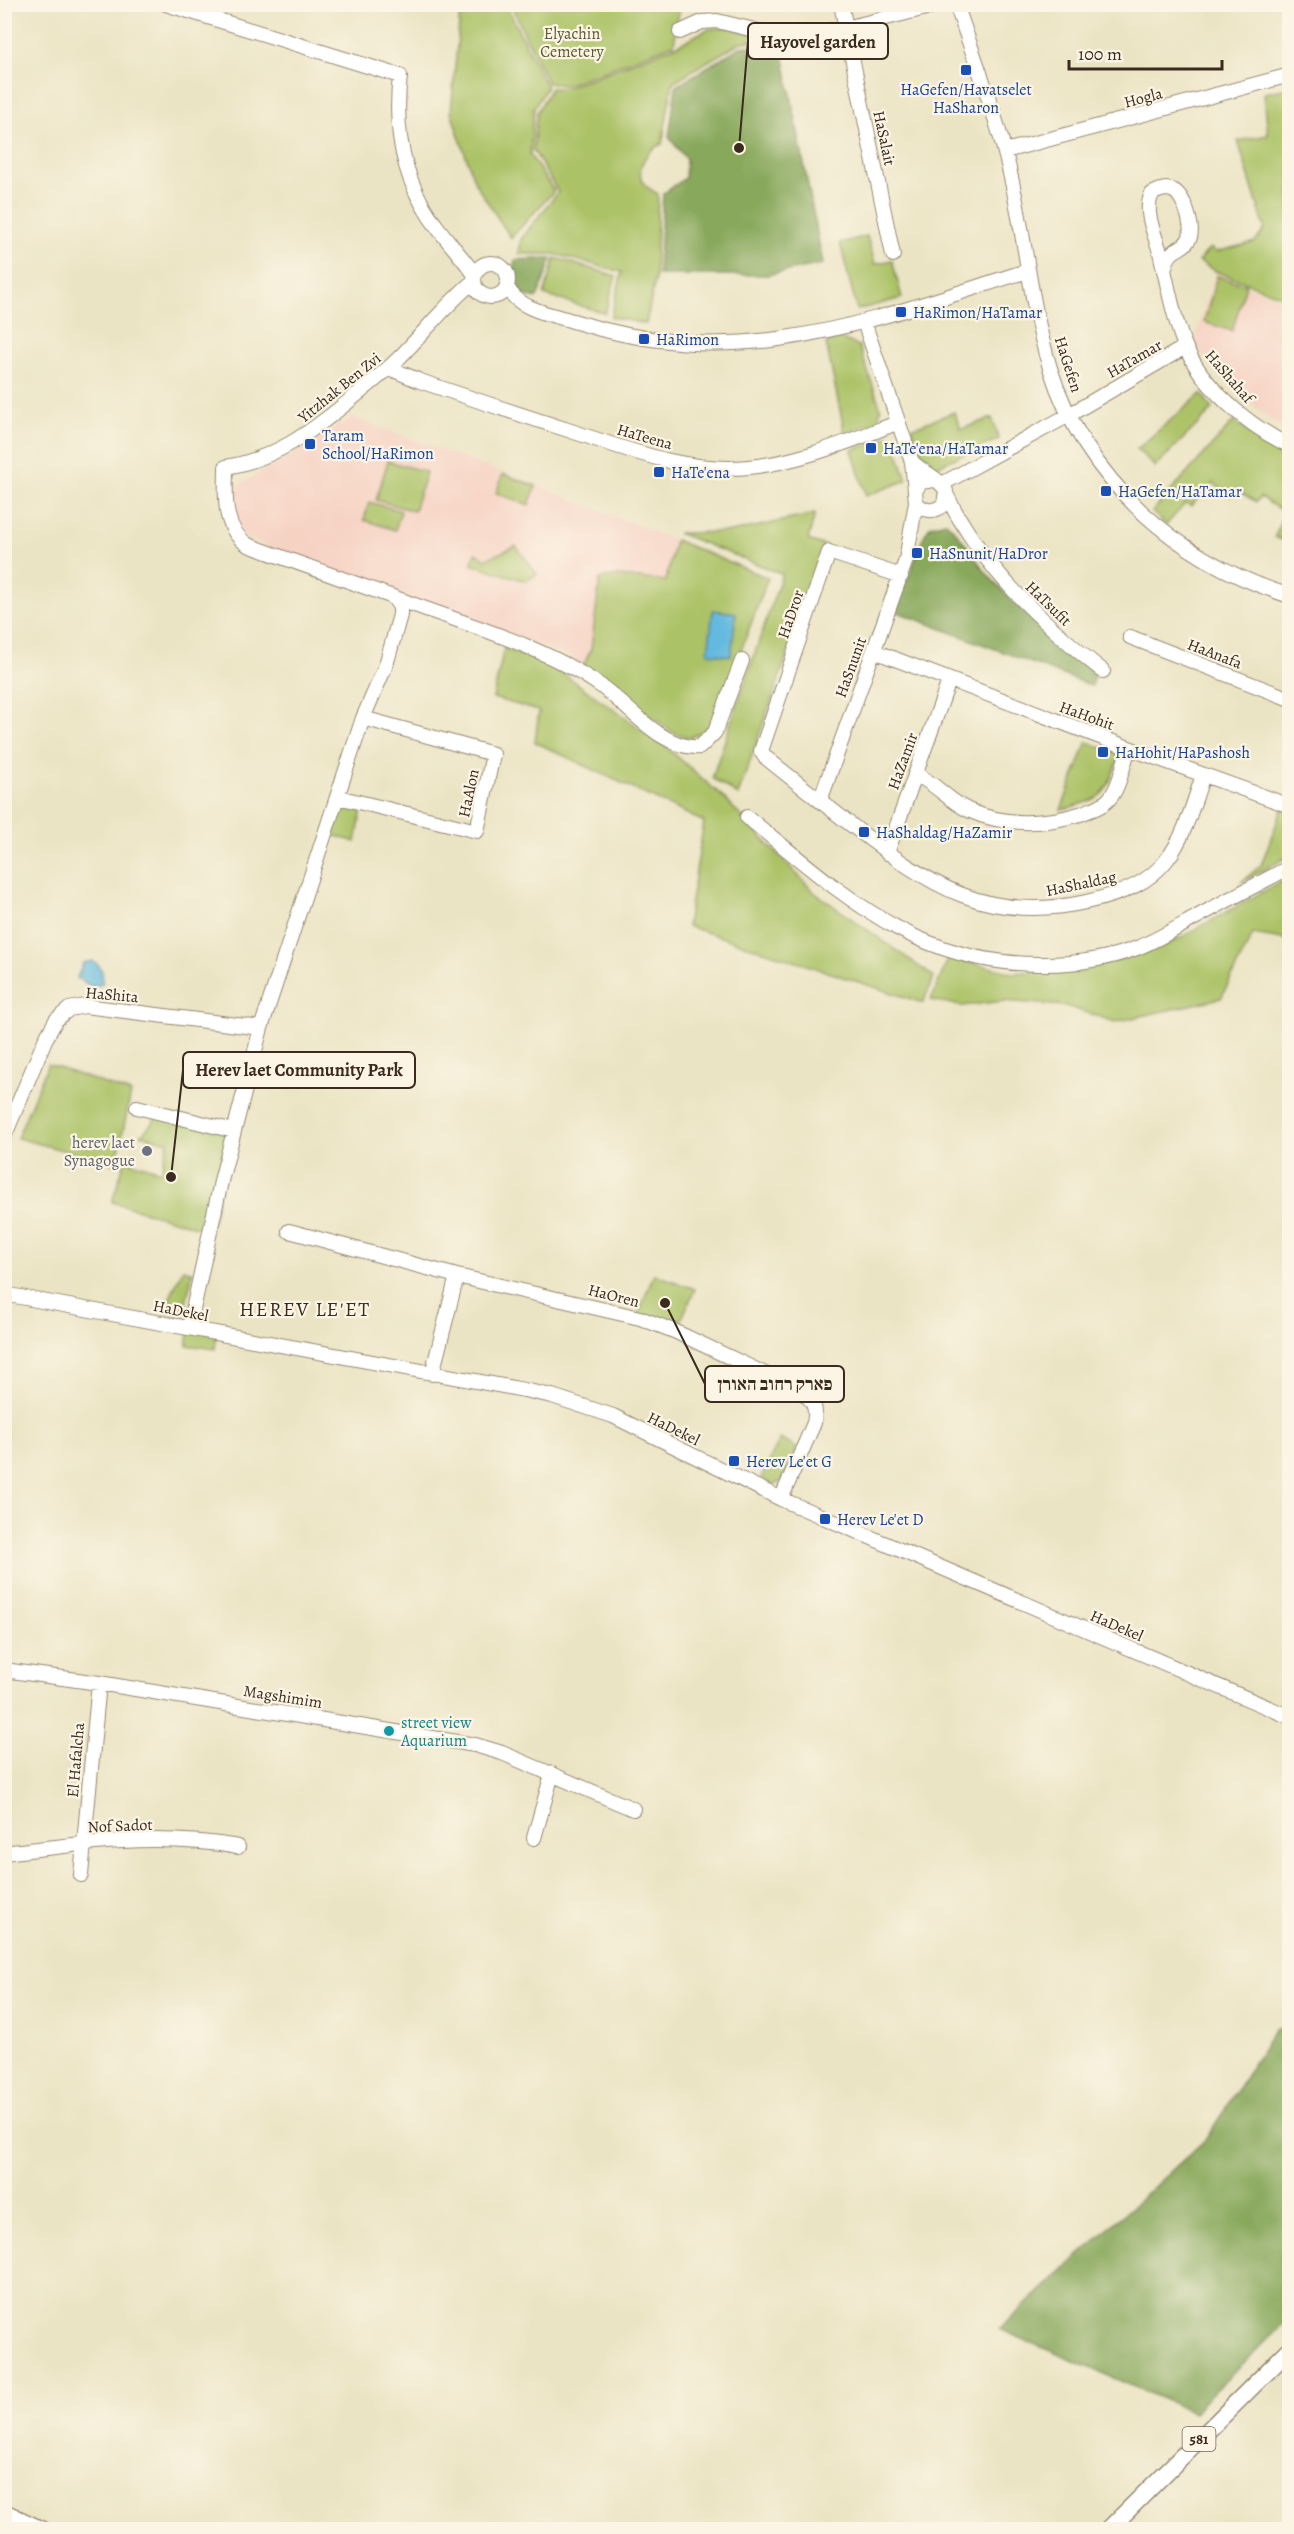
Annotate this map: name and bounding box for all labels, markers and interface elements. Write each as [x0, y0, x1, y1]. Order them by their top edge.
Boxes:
park label: Elyachin Cemetery [540, 23, 605, 63]
callout: Hayovel garden [748, 23, 888, 59]
text: Hayovel garden [760, 30, 876, 54]
scale bar [1069, 33, 1222, 71]
text: 100 m [1078, 42, 1122, 66]
marker: HaGefen/Havatselet HaSharon [959, 63, 973, 77]
place label: HaGefen/Havatselet HaSharon [900, 79, 1032, 119]
street label: Hogla [1122, 82, 1166, 114]
street label: HaSalait [867, 109, 901, 168]
place label: HaRimon/HaTamar [913, 302, 1042, 324]
marker: HaRimon/HaTamar [894, 305, 908, 319]
place label: HaRimon [656, 329, 719, 351]
marker: HaRimon [637, 332, 651, 346]
street label: HaGefen [1049, 333, 1087, 395]
street label: HaTamar [1103, 334, 1166, 384]
street label: HaShahaf [1200, 345, 1261, 410]
street label: Yitzhak Ben Zvi [293, 347, 386, 429]
street label: HaTeena [614, 419, 676, 456]
place label: Taram School/HaRimon [322, 425, 434, 465]
marker: Taram School/HaRimon [303, 437, 317, 451]
place label: HaTe'ena/HaTamar [883, 438, 1008, 460]
marker: HaTe'ena/HaTamar [864, 441, 878, 455]
place label: HaTe'ena [671, 462, 730, 484]
marker: HaTe'ena [652, 465, 666, 479]
place label: HaGefen/HaTamar [1118, 481, 1242, 503]
marker: HaGefen/HaTamar [1099, 484, 1113, 498]
place label: HaSnunit/HaDror [929, 543, 1048, 565]
marker: HaSnunit/HaDror [910, 546, 924, 560]
street label: HaTsufit [1020, 576, 1076, 631]
street label: HaDror [772, 587, 810, 642]
street label: HaAnafa [1184, 633, 1246, 675]
street label: HaSnunit [830, 634, 872, 701]
street label: HaHohit [1056, 696, 1117, 736]
street label: HaZamir [882, 730, 923, 793]
place label: HaHohit/HaPashosh [1115, 742, 1250, 764]
marker: HaHohit/HaPashosh [1096, 745, 1110, 759]
street label: HaAlon [453, 767, 485, 819]
place label: HaShaldag/HaZamir [876, 822, 1012, 844]
marker: HaShaldag/HaZamir [857, 825, 871, 839]
street label: HaShaldag [1044, 866, 1118, 902]
street label: HaShita [84, 982, 140, 1008]
callout: Herev laet Community Park [183, 1052, 415, 1088]
text: Herev laet Community Park [195, 1058, 403, 1082]
place label: herev laet Synagogue [64, 1132, 135, 1172]
marker: herev laet Synagogue [140, 1144, 154, 1158]
street label: HaOren [586, 1279, 642, 1313]
street label: HaDekel [151, 1295, 210, 1327]
district label: HEREV LE'ET [239, 1296, 371, 1323]
callout: פארק רחוב האורן [705, 1366, 844, 1402]
text: פארק רחוב האורן [718, 1372, 833, 1396]
street label: HaDekel [644, 1407, 704, 1451]
place label: Herev Le'et G [746, 1451, 832, 1473]
marker: Herev Le'et G [727, 1454, 741, 1468]
place label: Herev Le'et D [837, 1509, 924, 1531]
marker: Herev Le'et D [818, 1512, 832, 1526]
street label: HaDekel [1087, 1605, 1147, 1647]
street label: Magshimim [242, 1680, 324, 1714]
place label: street view Aquarium [400, 1712, 472, 1752]
street label: El Hafalcha [62, 1721, 90, 1798]
marker: street view Aquarium [382, 1724, 396, 1738]
street label: Nof Sadot [87, 1814, 153, 1838]
road number: 581 [1182, 2427, 1216, 2451]

